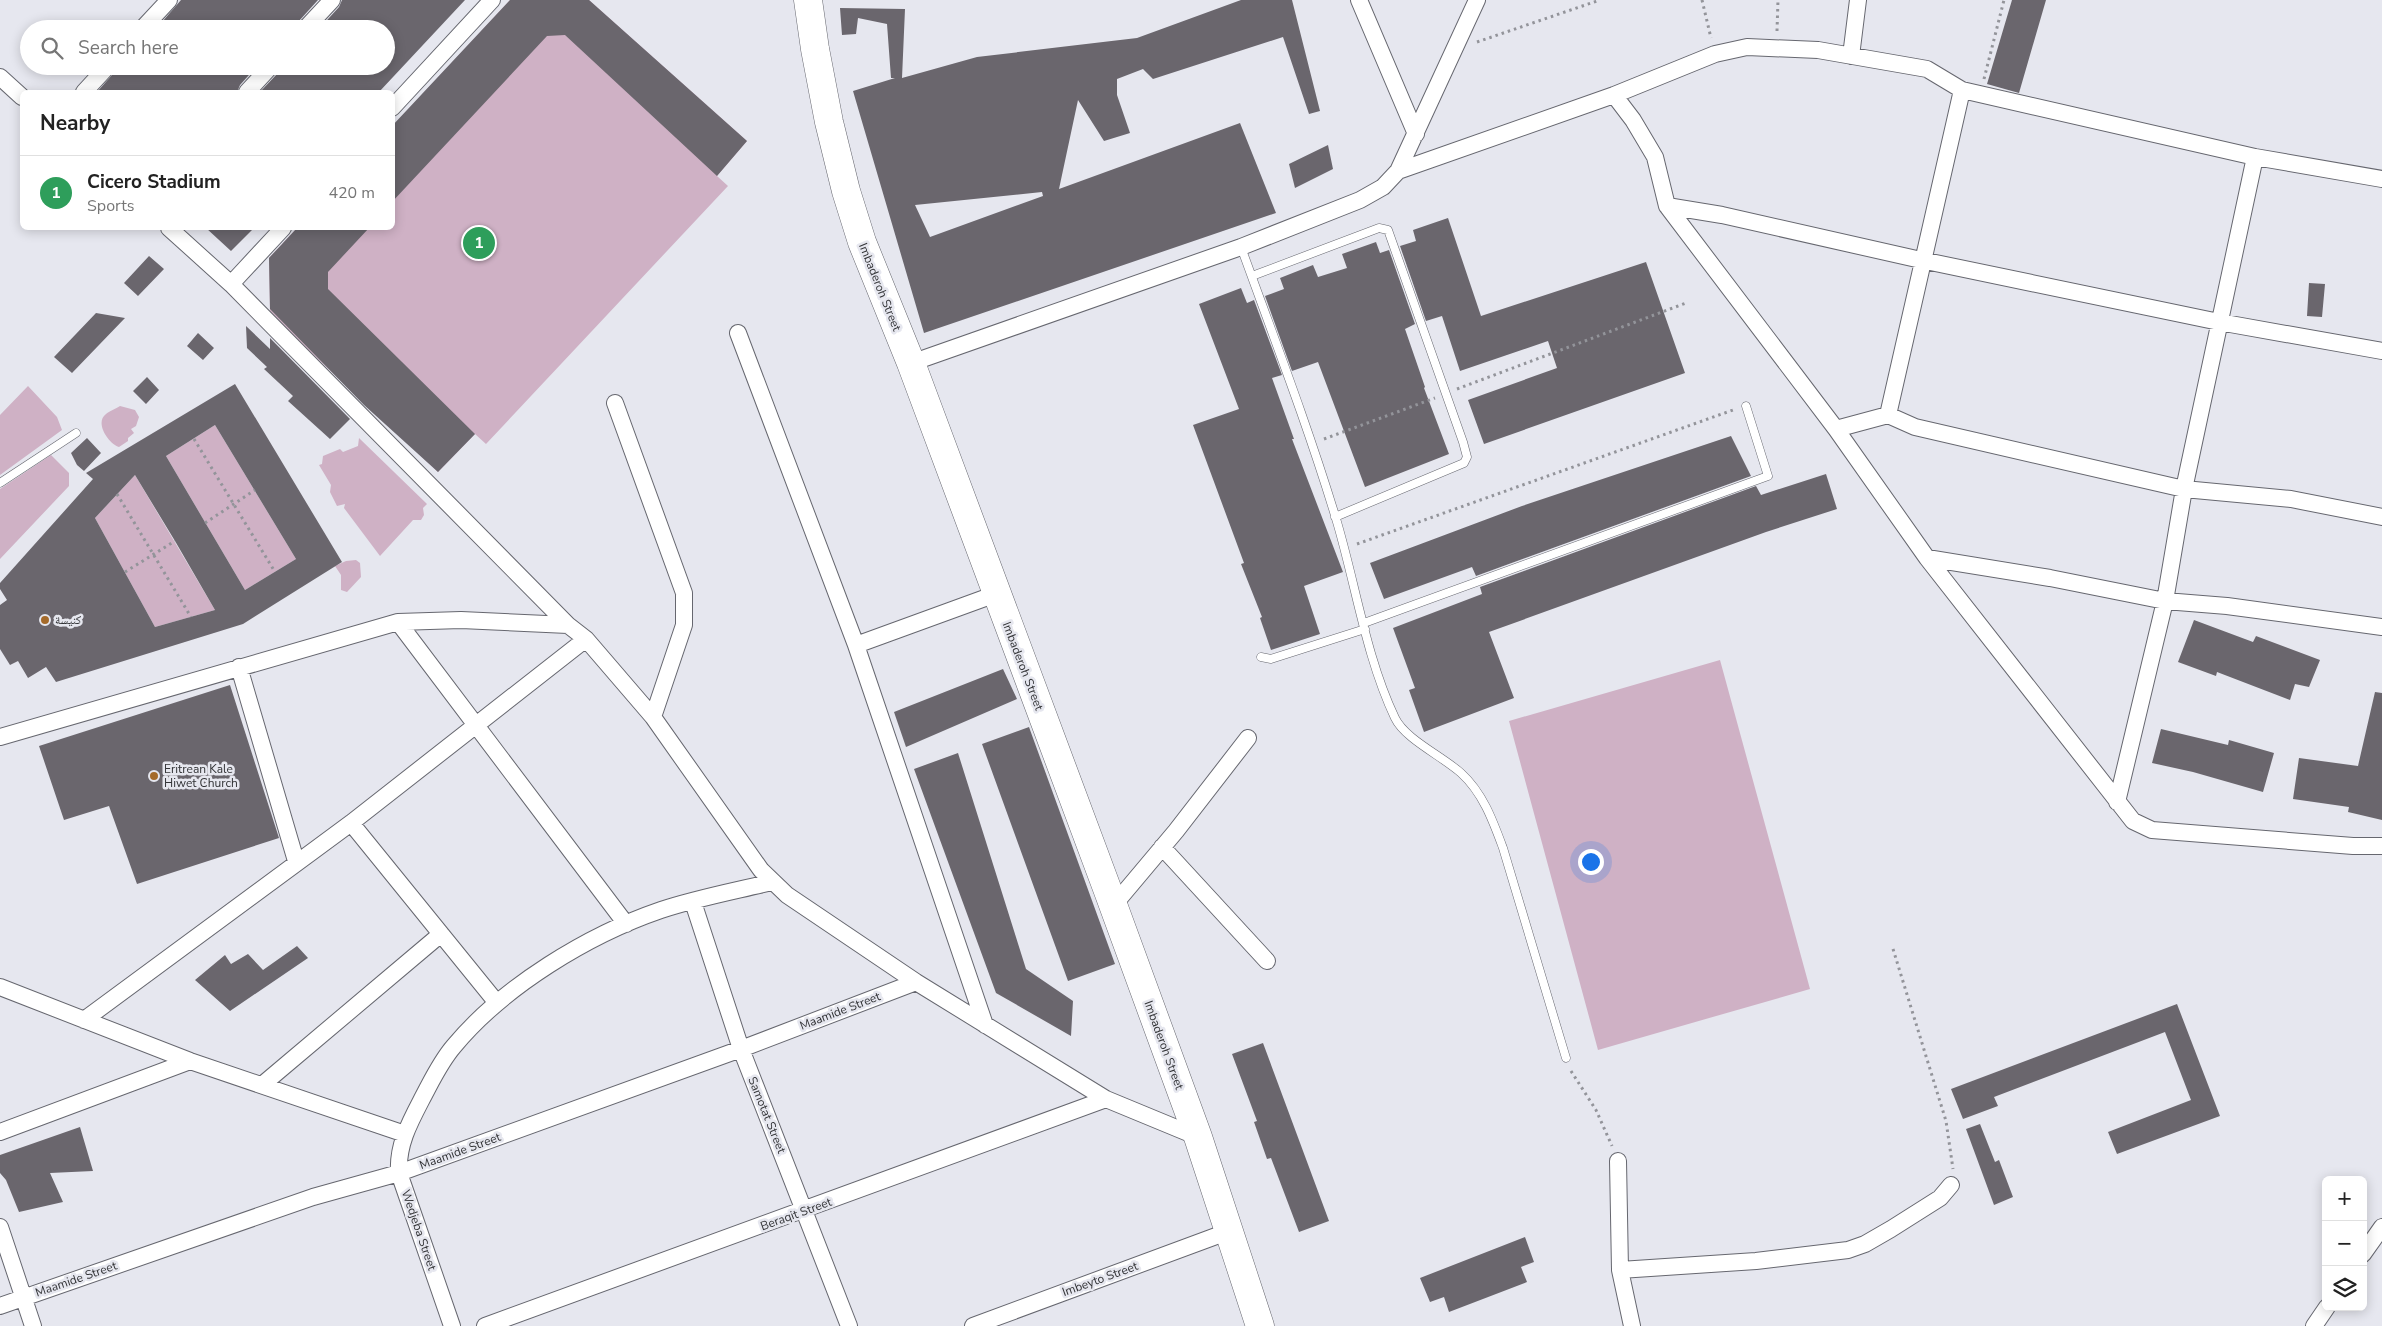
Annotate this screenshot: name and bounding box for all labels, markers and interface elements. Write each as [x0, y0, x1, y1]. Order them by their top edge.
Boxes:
search box [20, 20, 395, 75]
icon: search [38, 34, 66, 62]
text: Search here [78, 35, 179, 61]
text: Nearby [40, 109, 110, 137]
text: Cicero Stadium [87, 169, 221, 195]
text: 1 [51, 182, 61, 204]
text: 420 m [328, 182, 375, 204]
text: Sports [87, 195, 135, 217]
pin: 1 [463, 224, 495, 262]
street label: Imbaderoh Street [855, 241, 905, 334]
place label: كنيسة [55, 612, 81, 628]
marker: كنيسة [39, 614, 51, 626]
street label: Imbaderoh Street [999, 619, 1048, 713]
place label: Eritrean Kale Hiwet Church [164, 761, 238, 791]
marker: Eritrean Kale Hiwet Church [148, 770, 160, 782]
your location [1578, 849, 1604, 875]
street label: Maamide Street [797, 988, 883, 1034]
street label: Imbaderoh Street [1140, 998, 1188, 1092]
street label: Samotat Street [744, 1074, 790, 1156]
street label: Maamide Street [417, 1129, 504, 1173]
map controls [2322, 1176, 2367, 1311]
button: + [2322, 1176, 2367, 1221]
street label: Wedjeba Street [398, 1188, 441, 1273]
street label: Beraqit Street [758, 1193, 835, 1234]
button: − [2322, 1221, 2367, 1266]
street label: Maamide Street [33, 1257, 120, 1300]
street label: Imbeyto Street [1060, 1258, 1141, 1300]
button: layers [2322, 1266, 2367, 1311]

